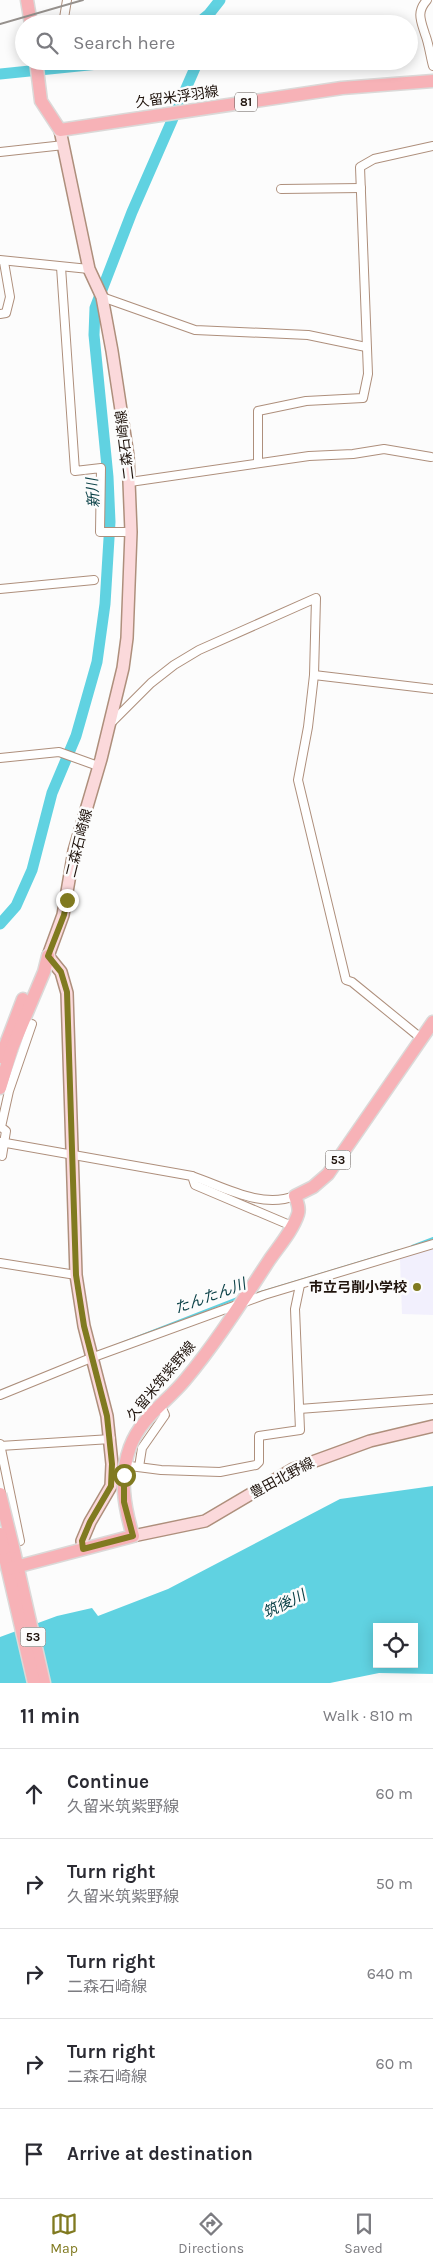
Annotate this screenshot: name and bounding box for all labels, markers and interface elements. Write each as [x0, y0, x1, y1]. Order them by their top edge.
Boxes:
search box [15, 15, 418, 70]
icon: search [33, 29, 61, 57]
text: Search here [73, 32, 175, 54]
street label: 久留米浮羽線 [134, 83, 220, 111]
road number: 81 [235, 92, 257, 111]
street label: 二森石崎線 [112, 409, 138, 481]
water label: 新川 [83, 475, 103, 509]
street label: 二森石崎線 [62, 807, 96, 879]
route end [56, 889, 79, 912]
road number: 53 [326, 1150, 350, 1170]
water label: たんたん川 [172, 1274, 250, 1317]
place label: 市立弓削小学校 [309, 1279, 407, 1296]
marker: 市立弓削小学校 [411, 1281, 423, 1293]
street label: 久留米筑紫野線 [123, 1338, 199, 1424]
street label: 豊田北野線 [247, 1454, 317, 1502]
route start [113, 1464, 136, 1487]
water label: 筑後川 [260, 1585, 310, 1622]
map controls [373, 1623, 418, 1668]
button: locate [373, 1623, 418, 1668]
road number: 53 [20, 1628, 46, 1646]
text: 11 min [20, 1704, 80, 1728]
text: Walk · 810 m [323, 1706, 413, 1725]
text: Continue [67, 1771, 149, 1793]
icon: ahead [20, 1780, 48, 1808]
text: 60 m [376, 1784, 413, 1803]
text: 久留米筑紫野線 [67, 1797, 179, 1816]
text: Turn right [67, 1861, 156, 1883]
icon: right [20, 1870, 48, 1898]
text: 50 m [376, 1874, 413, 1893]
text: 久留米筑紫野線 [67, 1887, 179, 1906]
text: Turn right [67, 1951, 156, 1973]
icon: right [20, 1960, 48, 1988]
text: 640 m [367, 1964, 413, 1983]
text: 二森石崎線 [67, 1977, 147, 1996]
text: Turn right [67, 2041, 156, 2063]
icon: right [20, 2050, 48, 2078]
text: 60 m [376, 2054, 413, 2073]
text: 二森石崎線 [67, 2067, 147, 2086]
icon: arrive [20, 2140, 48, 2168]
text: Arrive at destination [67, 2143, 253, 2165]
tab: Map [50, 2210, 78, 2257]
tab: Directions [178, 2210, 244, 2257]
tab: Saved [344, 2210, 383, 2257]

